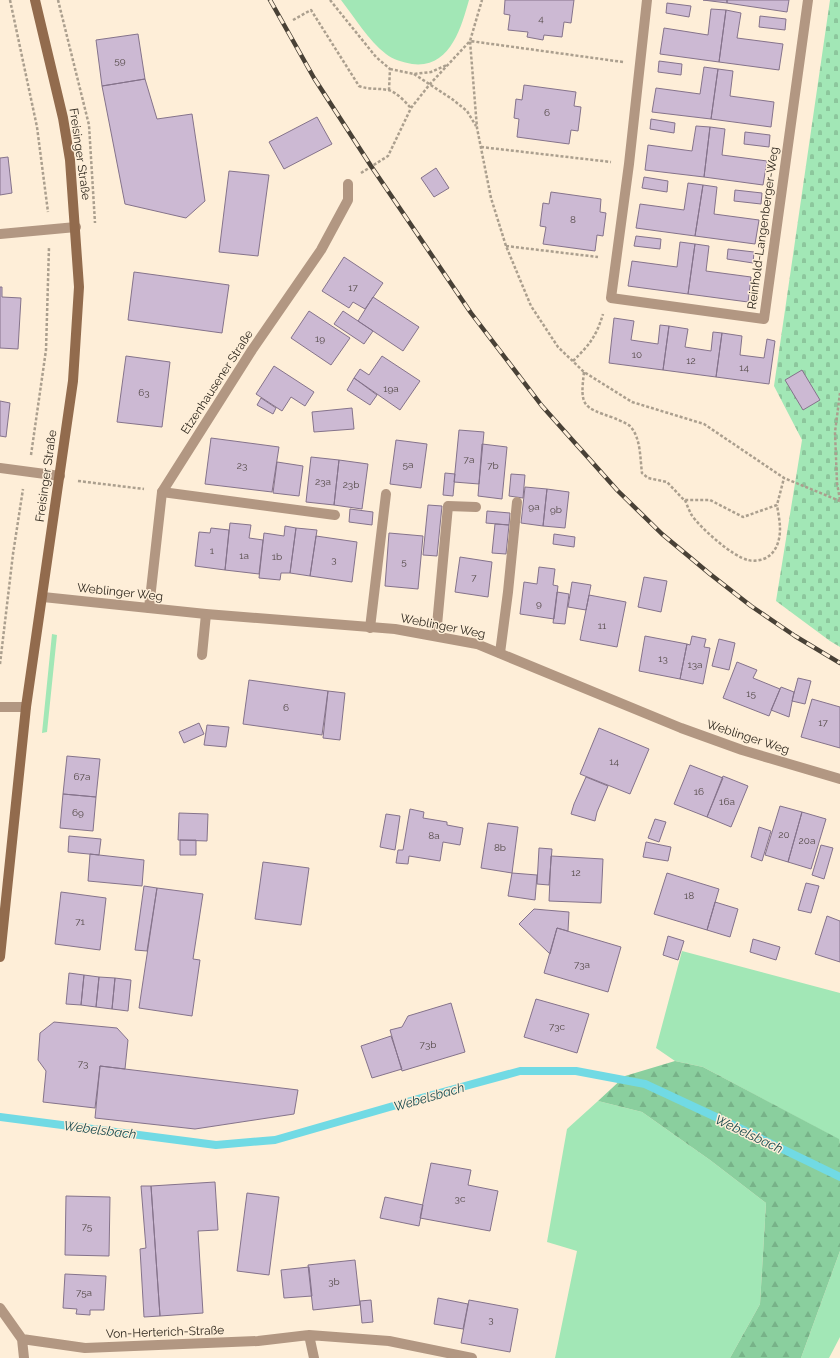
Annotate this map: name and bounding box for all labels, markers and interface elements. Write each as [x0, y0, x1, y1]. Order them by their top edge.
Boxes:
house number: 4 [538, 13, 544, 24]
house number: 59 [114, 55, 126, 66]
street label: Freisinger Straße [67, 107, 93, 201]
house number: 6 [544, 107, 550, 118]
street label: Reinhold-Langenberger-Weg [745, 146, 781, 310]
house number: 8 [570, 214, 576, 225]
house number: 17 [348, 282, 358, 293]
street label: Etzenhausener Straße [178, 327, 256, 437]
house number: 19 [315, 333, 325, 344]
house number: 10 [632, 349, 642, 360]
house number: 12 [686, 355, 696, 366]
house number: 14 [739, 362, 749, 373]
house number: 19a [383, 383, 399, 394]
house number: 63 [138, 387, 150, 398]
street label: Freisinger Straße [33, 429, 59, 523]
house number: 7a [464, 454, 474, 465]
house number: 5a [403, 459, 413, 470]
house number: 23 [237, 460, 247, 471]
house number: 7b [487, 460, 499, 471]
house number: 23a [315, 476, 331, 487]
house number: 23b [343, 479, 359, 490]
house number: 9a [528, 501, 540, 512]
house number: 9b [550, 504, 562, 515]
house number: 1 [210, 545, 215, 556]
house number: 1a [239, 550, 249, 561]
house number: 1b [272, 551, 282, 562]
house number: 3 [331, 554, 337, 565]
house number: 5 [401, 556, 407, 567]
house number: 7 [471, 572, 477, 583]
street label: Weblinger Weg [76, 581, 164, 603]
house number: 9 [536, 598, 542, 609]
street label: Weblinger Weg [399, 611, 487, 641]
house number: 11 [598, 620, 607, 631]
house number: 13 [658, 653, 668, 664]
house number: 13a [687, 659, 703, 670]
house number: 15 [746, 688, 756, 699]
house number: 6 [283, 702, 289, 713]
street label: Weblinger Weg [705, 717, 791, 757]
house number: 17 [818, 717, 828, 728]
house number: 14 [609, 756, 619, 767]
house number: 67a [74, 771, 90, 782]
house number: 16 [694, 786, 704, 797]
house number: 16a [719, 796, 735, 807]
house number: 69 [72, 807, 84, 818]
house number: 20 [778, 829, 790, 840]
house number: 8a [428, 830, 440, 841]
house number: 20a [799, 835, 815, 846]
house number: 8b [494, 842, 506, 853]
house number: 12 [571, 867, 581, 878]
house number: 18 [684, 890, 694, 901]
house number: 71 [75, 916, 86, 927]
house number: 73a [574, 959, 590, 970]
house number: 73c [549, 1021, 566, 1032]
house number: 73b [420, 1039, 436, 1050]
house number: 73 [78, 1058, 88, 1069]
water label: Webelsbach [392, 1080, 466, 1114]
water label: Webelsbach [713, 1112, 785, 1156]
water label: Webelsbach [63, 1118, 137, 1142]
house number: 3c [455, 1193, 466, 1204]
house number: 75 [82, 1221, 93, 1232]
house number: 3b [328, 1276, 340, 1287]
house number: 75a [76, 1287, 92, 1298]
house number: 3 [488, 1314, 494, 1325]
street label: Von-Herterich-Straße [106, 1323, 224, 1341]

